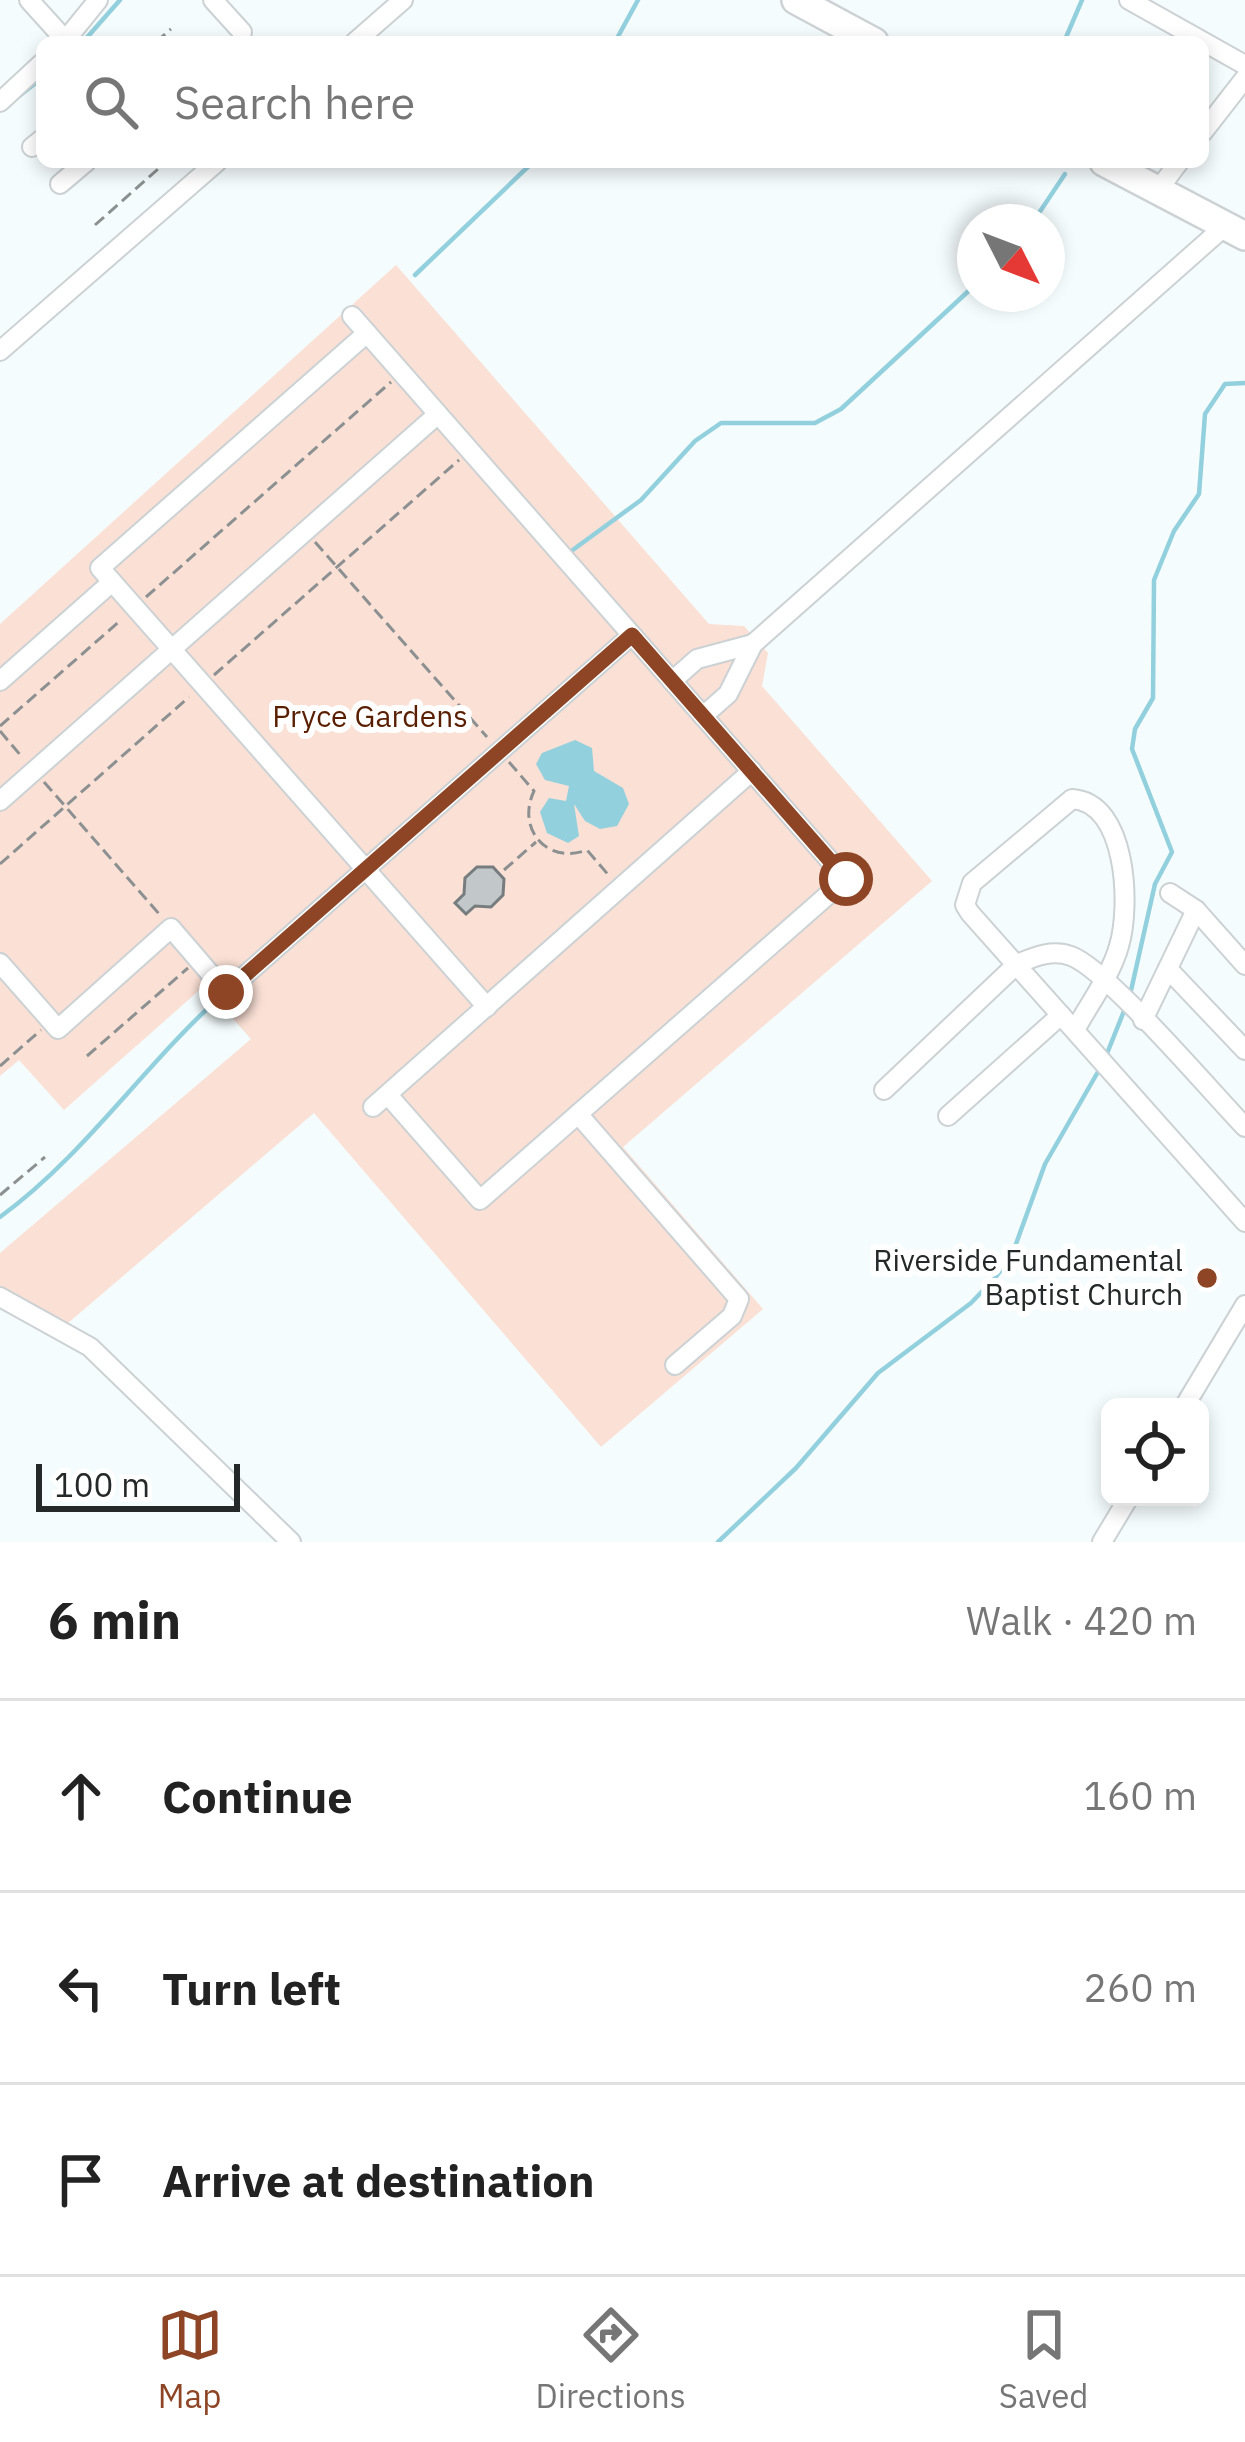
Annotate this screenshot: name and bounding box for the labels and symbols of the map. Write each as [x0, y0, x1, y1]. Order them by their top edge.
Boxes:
north arrow [957, 204, 1065, 312]
park label: Pryce Gardens [272, 696, 468, 735]
route start [819, 852, 873, 906]
route end [199, 965, 253, 1019]
place label: Riverside Fundamental Baptist Church [873, 1240, 1183, 1313]
marker: Riverside Fundamental Baptist Church [1194, 1265, 1220, 1291]
scale bar [36, 1458, 240, 1511]

